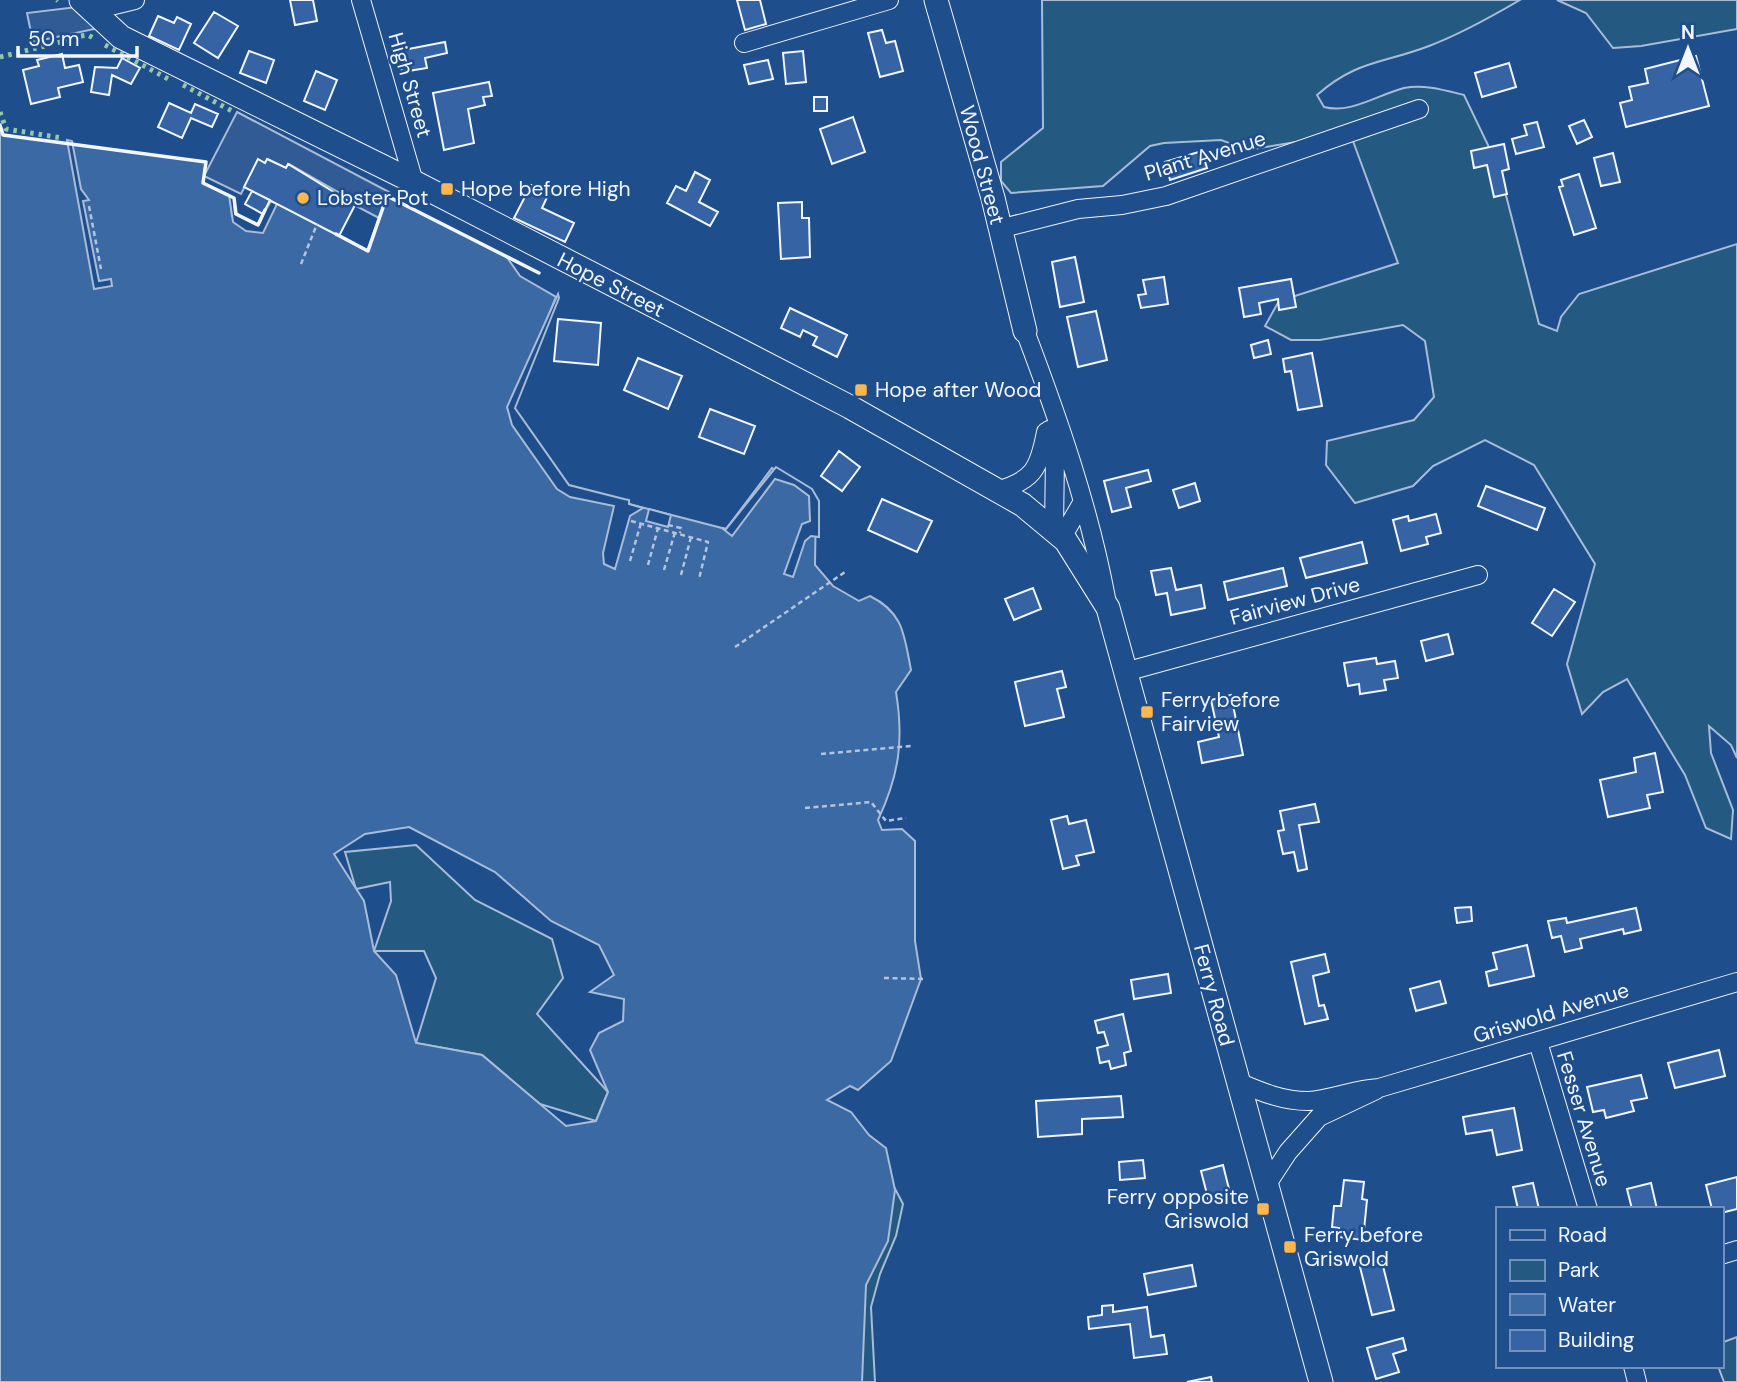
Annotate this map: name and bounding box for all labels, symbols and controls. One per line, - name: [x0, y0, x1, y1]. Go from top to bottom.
- scale bar: [18, 14, 136, 58]
- north arrow: [1653, 14, 1723, 84]
- text: N: [1681, 20, 1695, 45]
- text: 50 m: [28, 25, 79, 53]
- street label: High Street: [382, 29, 438, 141]
- street label: Wood Street: [953, 102, 1011, 228]
- street label: Plant Avenue: [1141, 124, 1269, 188]
- place label: Hope before High: [461, 175, 631, 203]
- marker: Hope before High: [439, 181, 455, 197]
- place label: Lobster Pot: [317, 184, 428, 212]
- marker: Lobster Pot: [295, 190, 311, 206]
- street label: Hope Street: [553, 246, 669, 324]
- place label: Hope after Wood: [875, 376, 1042, 404]
- marker: Hope after Wood: [853, 382, 869, 398]
- street label: Fairview Drive: [1227, 570, 1363, 632]
- place label: Ferry before Fairview: [1161, 686, 1280, 738]
- marker: Ferry before Fairview: [1139, 704, 1155, 720]
- street label: Ferry Road: [1187, 941, 1241, 1049]
- street label: Griswold Avenue: [1470, 976, 1632, 1050]
- street label: Fesser Avenue: [1550, 1048, 1618, 1190]
- place label: Ferry opposite Griswold: [1107, 1183, 1249, 1235]
- marker: Ferry opposite Griswold: [1255, 1201, 1271, 1217]
- legend: [1496, 1207, 1723, 1368]
- place label: Ferry before Griswold: [1304, 1221, 1423, 1273]
- text: Road: [1558, 1221, 1607, 1249]
- marker: Ferry before Griswold: [1282, 1239, 1298, 1255]
- text: Park: [1558, 1256, 1600, 1284]
- text: Water: [1558, 1291, 1616, 1319]
- text: Building: [1558, 1326, 1635, 1354]

